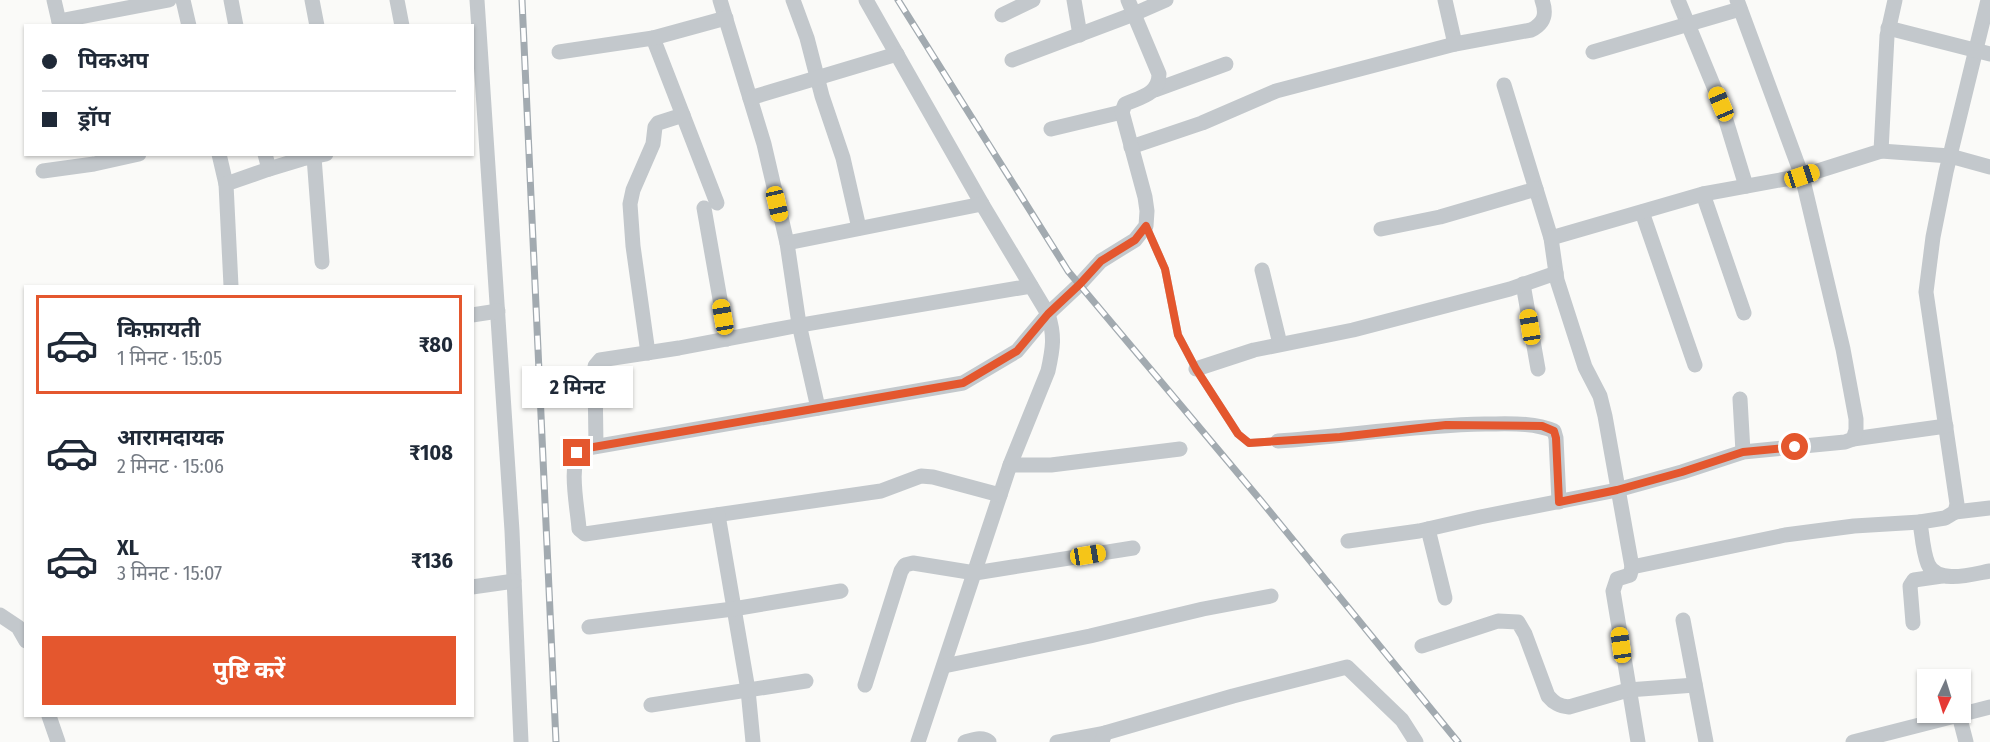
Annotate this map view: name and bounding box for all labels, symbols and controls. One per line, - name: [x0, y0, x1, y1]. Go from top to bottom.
- text: पिकअप: [78, 47, 149, 74]
- car: [1706, 84, 1736, 124]
- text: ड्रॉप: [78, 105, 111, 132]
- car: [1782, 162, 1822, 190]
- car: [764, 184, 790, 224]
- car: [711, 298, 735, 336]
- car: [1518, 308, 1542, 346]
- text: किफ़ायती: [117, 316, 201, 343]
- icon: car: [45, 318, 99, 372]
- text: ₹80: [419, 331, 453, 358]
- text: 1 मिनट · 15:05: [117, 346, 222, 370]
- callout: 2 मिनट: [522, 366, 632, 408]
- text: 2 मिनट: [550, 375, 605, 399]
- text: आरामदायक: [117, 424, 224, 451]
- icon: car: [45, 426, 99, 480]
- route start: [1781, 433, 1808, 460]
- text: ₹108: [409, 439, 453, 466]
- route end: [563, 439, 590, 466]
- text: 2 मिनट · 15:06: [117, 454, 224, 478]
- icon: car: [45, 534, 99, 588]
- text: XL: [117, 534, 139, 561]
- car: [1069, 543, 1107, 567]
- text: ₹136: [411, 547, 453, 574]
- text: 3 मिनट · 15:07: [117, 561, 222, 585]
- car: [1610, 626, 1632, 664]
- button: पुष्टि करें: [42, 636, 456, 705]
- north arrow: [1917, 669, 1971, 723]
- map controls: [1917, 669, 1971, 723]

